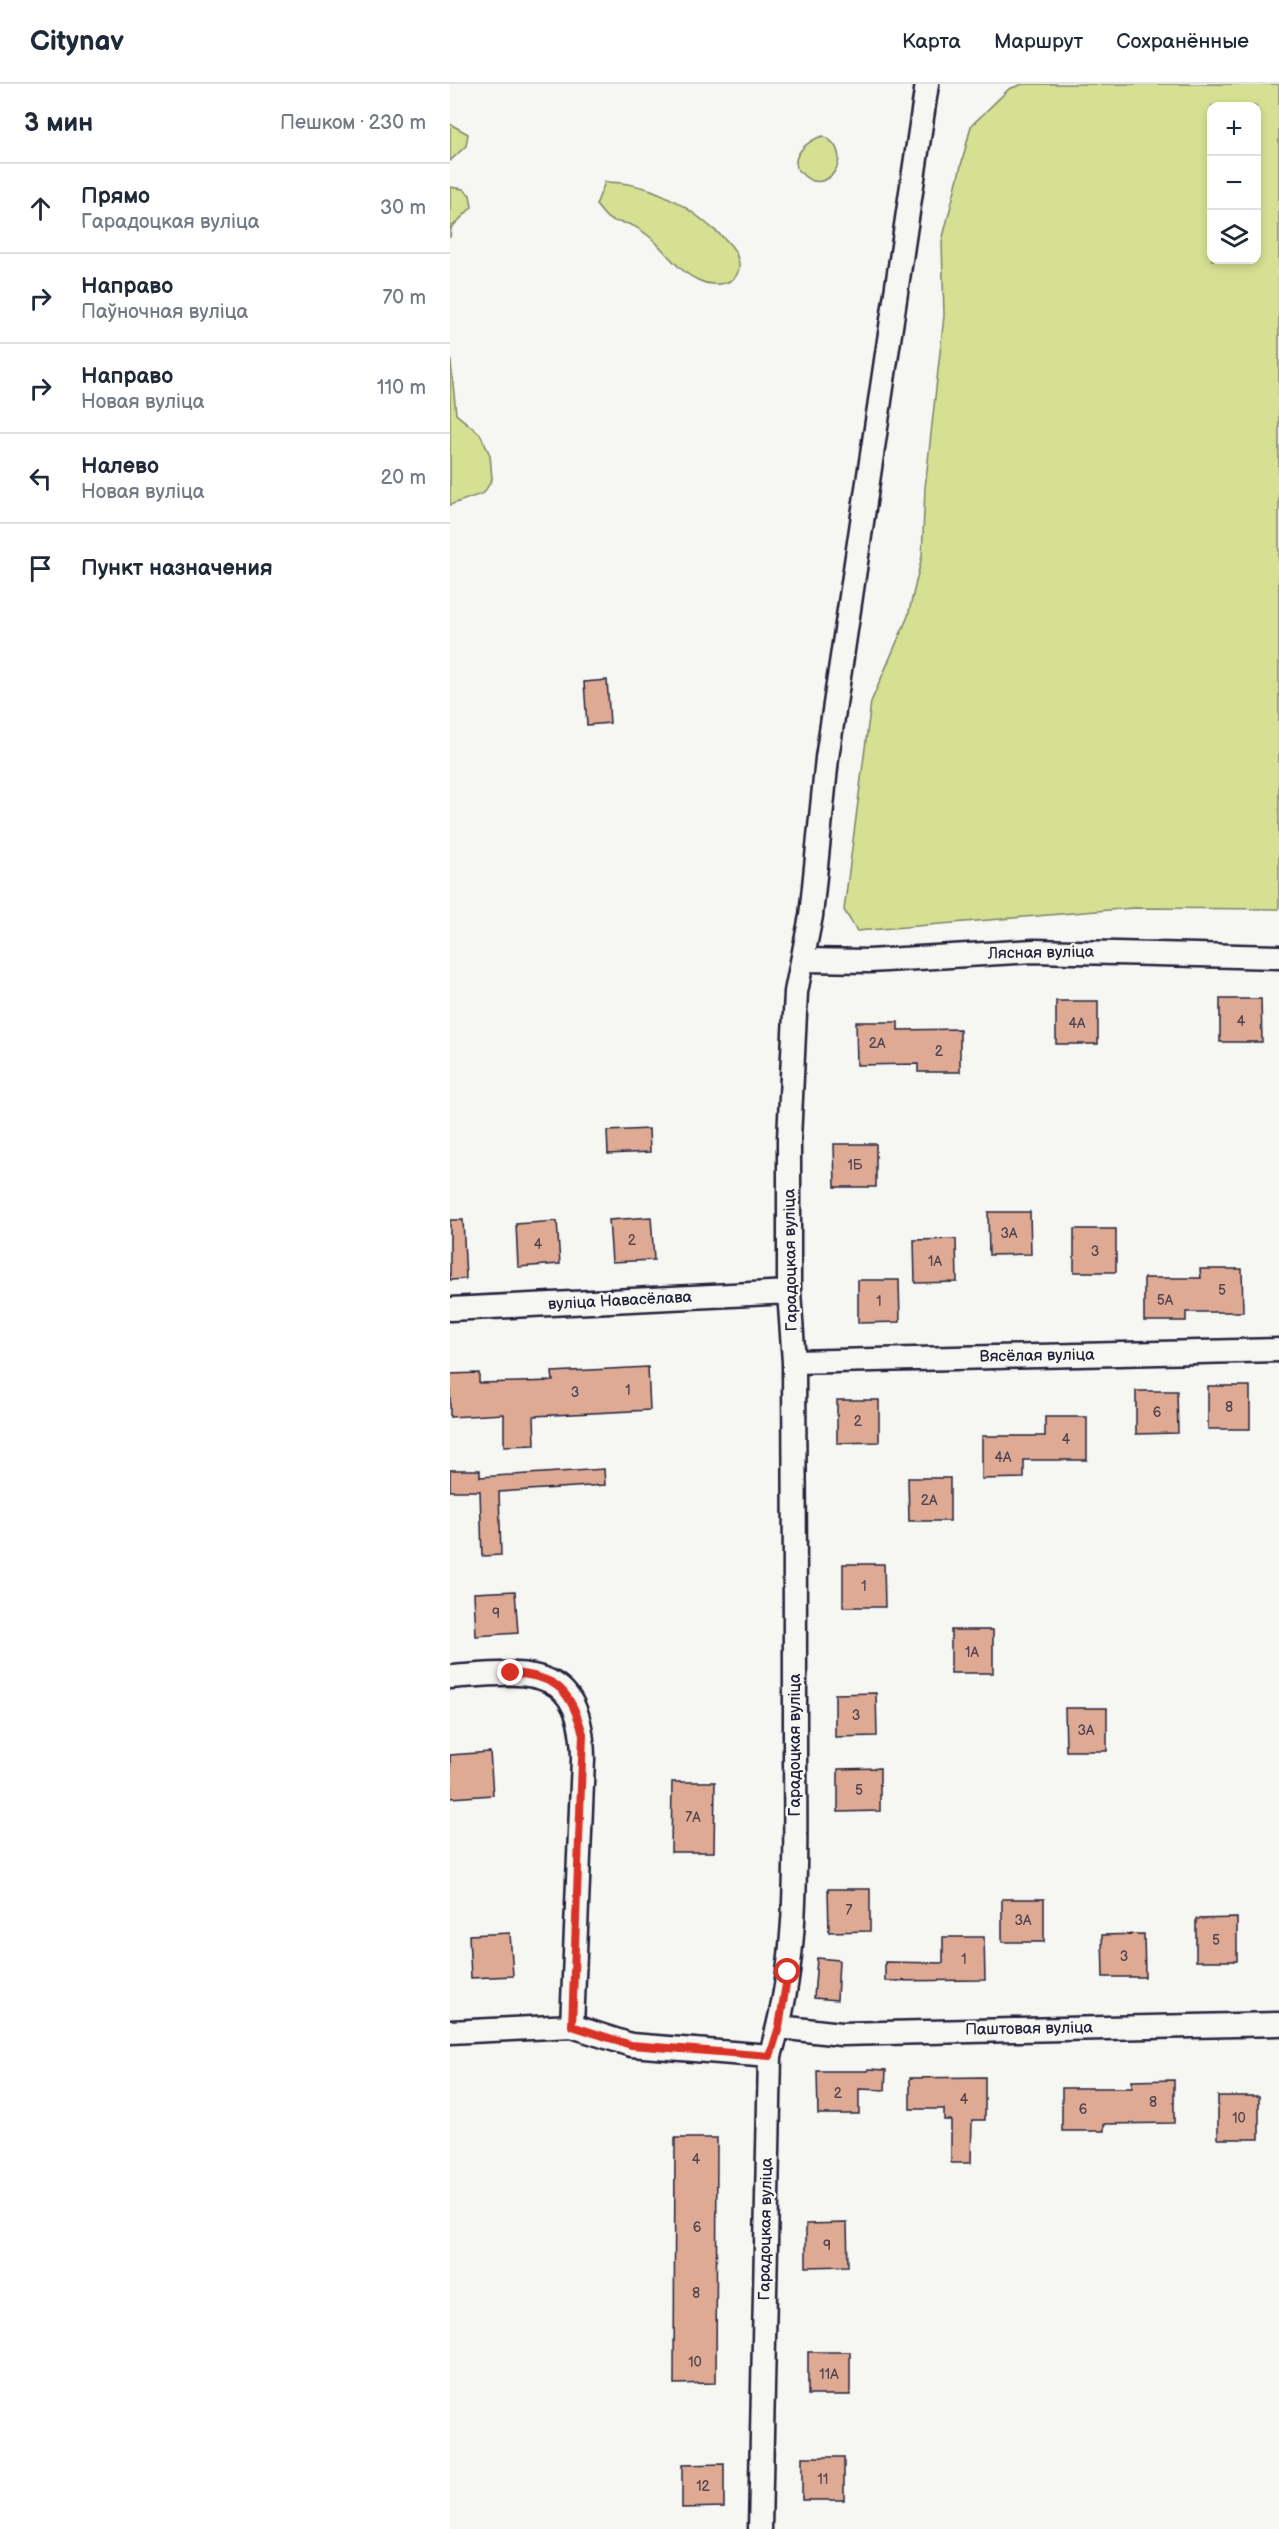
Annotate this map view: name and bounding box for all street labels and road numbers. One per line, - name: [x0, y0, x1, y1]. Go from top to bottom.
- street label: Лясная вуліца: [987, 943, 1095, 963]
- street label: Гарадоцкая вуліца: [780, 1188, 802, 1332]
- street label: вуліца Навасёлава: [548, 1288, 693, 1314]
- street label: Вясёлая вуліца: [979, 1345, 1095, 1367]
- street label: Гарадоцкая вуліца: [786, 1673, 805, 1816]
- street label: Паштовая вуліца: [965, 2018, 1094, 2040]
- street label: Гарадоцкая вуліца: [755, 2157, 777, 2301]

